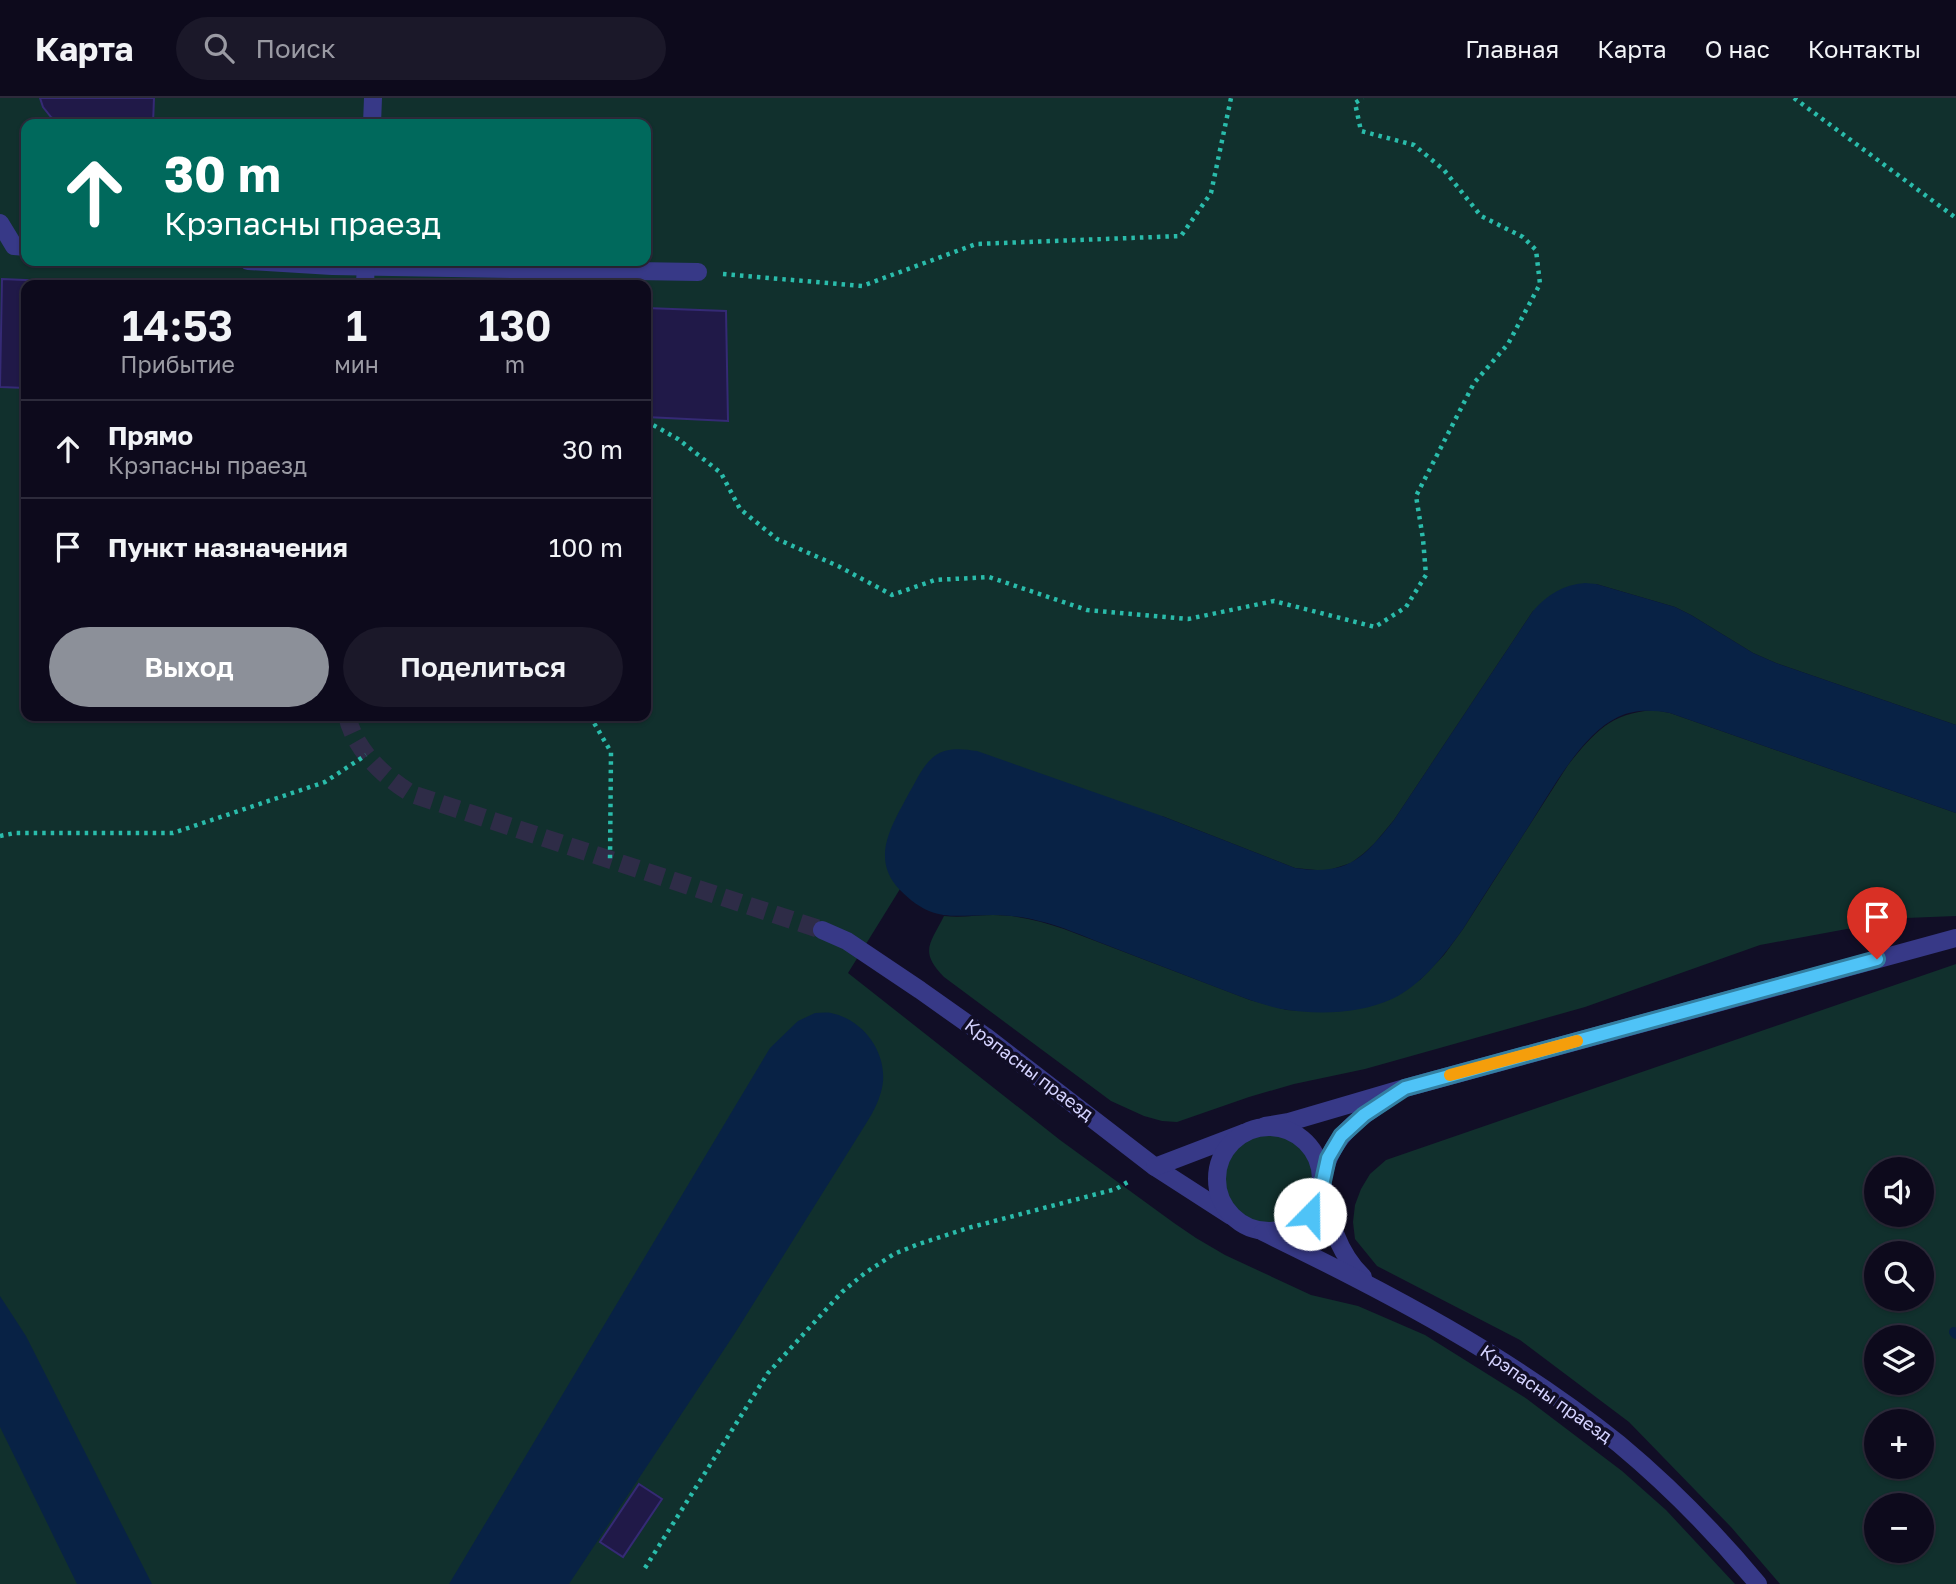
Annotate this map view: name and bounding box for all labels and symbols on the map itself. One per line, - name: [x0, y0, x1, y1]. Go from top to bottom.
- pin: [1847, 887, 1907, 959]
- street label: Крэпасны праезд: [961, 1014, 1098, 1125]
- position arrow: [1273, 1177, 1347, 1251]
- street label: Крэпасны праезд: [1476, 1340, 1617, 1447]

